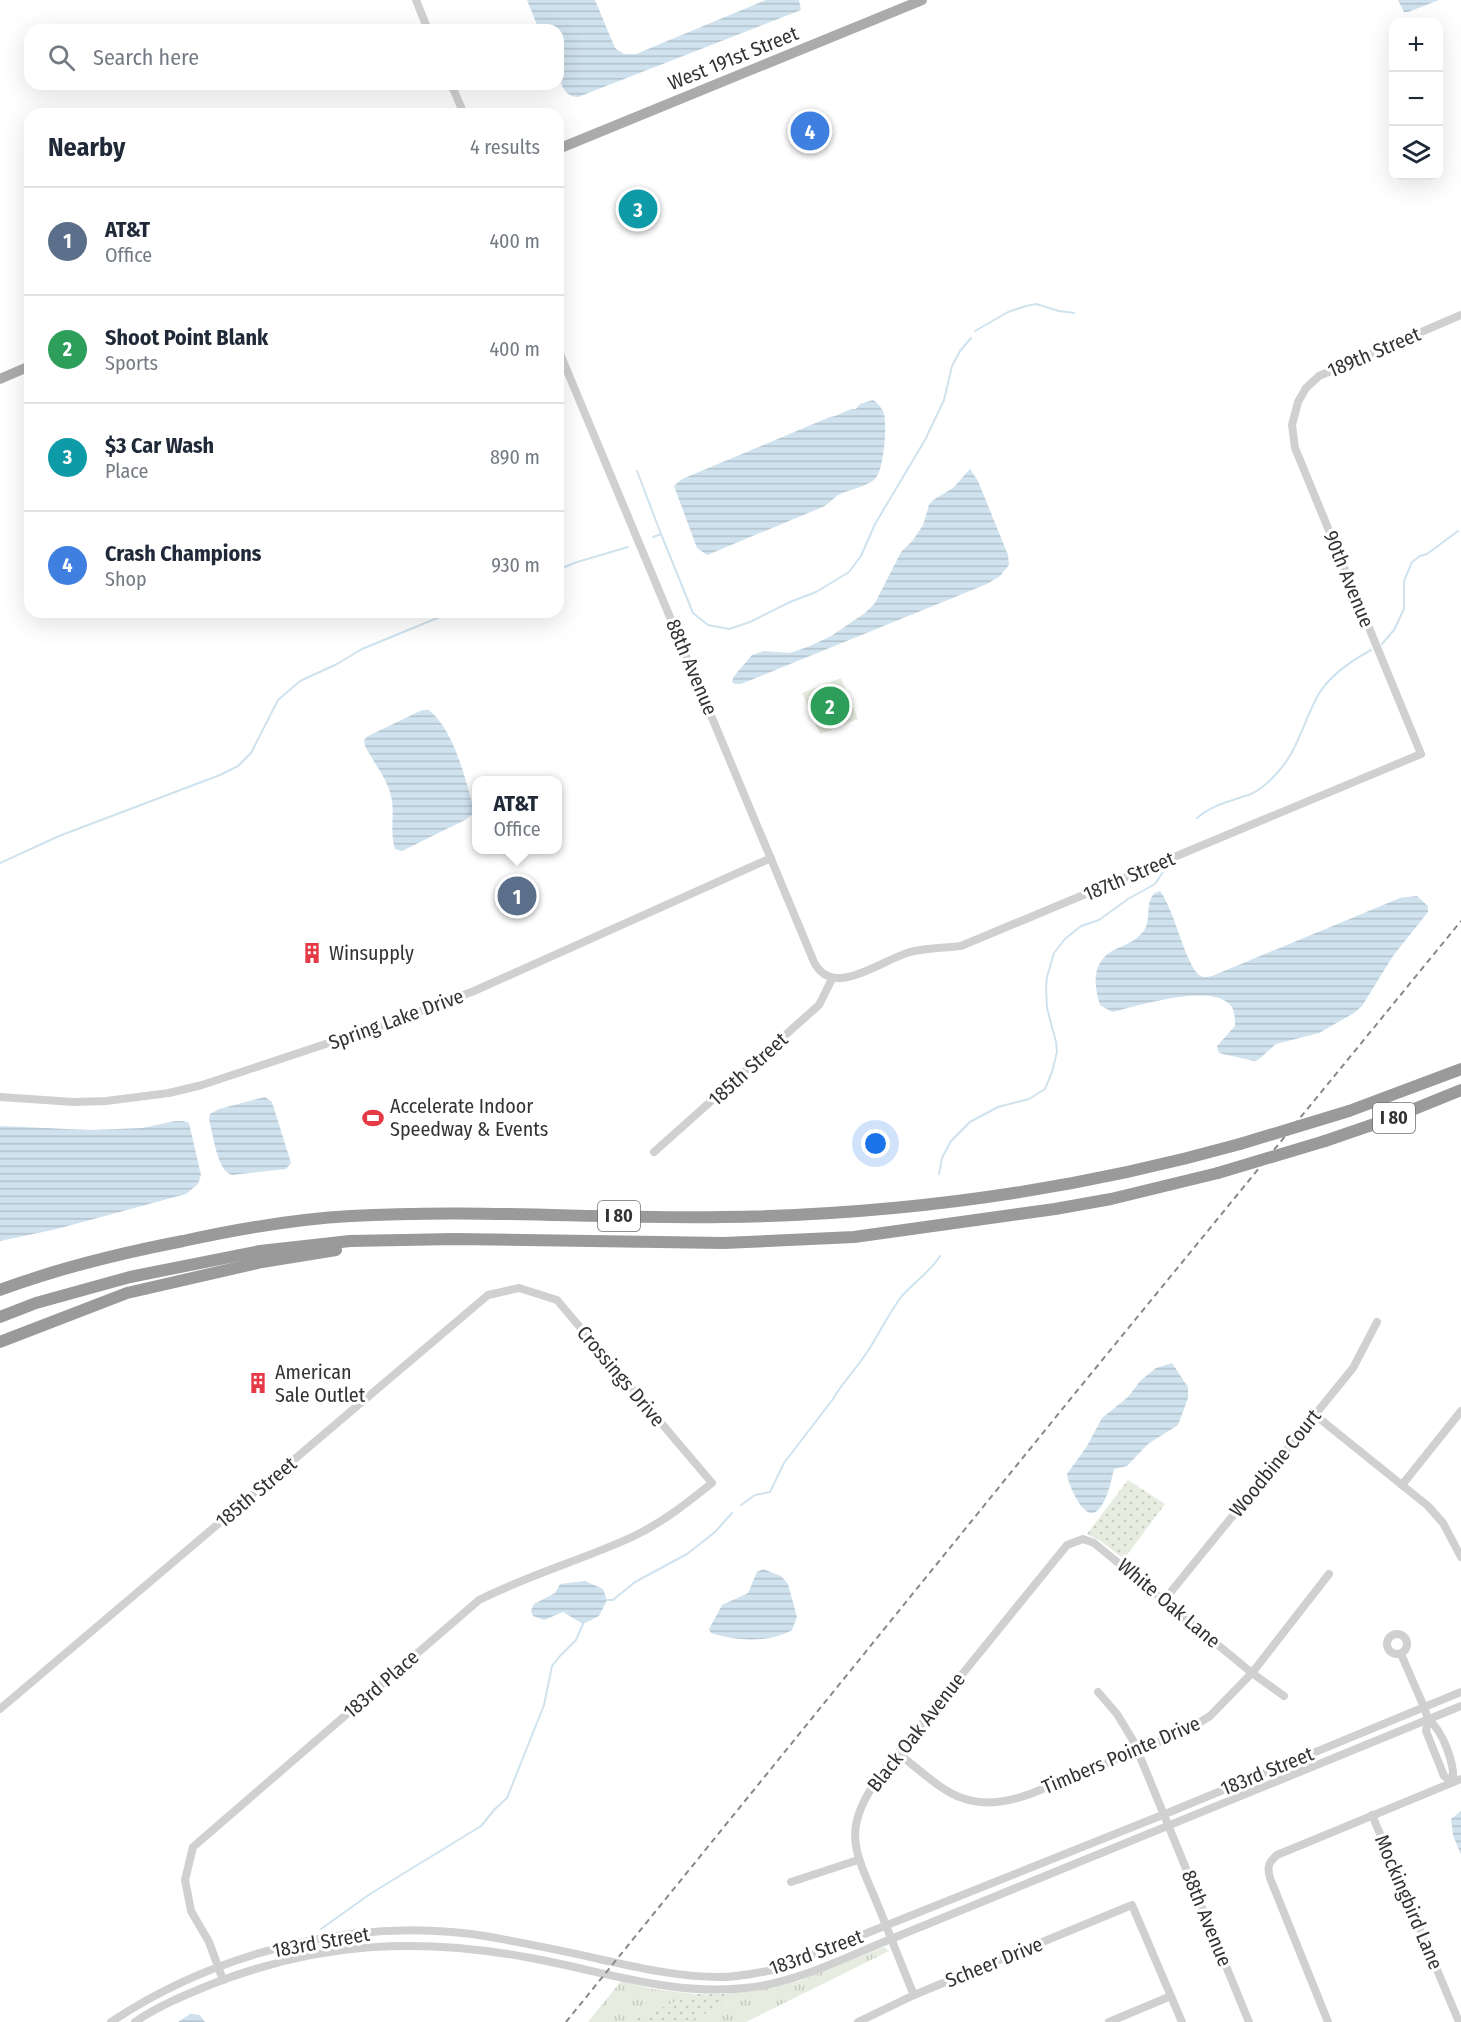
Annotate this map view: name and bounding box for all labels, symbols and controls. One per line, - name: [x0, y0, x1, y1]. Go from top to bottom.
- map controls: [1389, 18, 1443, 180]
- button: +: [1389, 18, 1443, 72]
- street label: West 191st Street: [664, 21, 802, 95]
- search box: [24, 24, 564, 90]
- icon: search: [45, 41, 78, 74]
- text: Search here: [93, 44, 199, 71]
- button: −: [1389, 72, 1443, 126]
- pin: 4: [790, 108, 830, 154]
- button: layers: [1389, 126, 1443, 180]
- text: Nearby: [48, 132, 125, 163]
- text: 4 results: [470, 135, 540, 159]
- pin: 3: [618, 186, 658, 232]
- text: AT&T: [105, 216, 150, 243]
- text: 1: [63, 229, 72, 253]
- text: 400 m: [489, 229, 540, 253]
- text: Office: [105, 243, 152, 267]
- street label: 189th Street: [1324, 322, 1424, 382]
- text: Shoot Point Blank: [105, 324, 268, 351]
- text: 2: [63, 337, 72, 361]
- text: 400 m: [489, 337, 540, 361]
- text: Sports: [105, 351, 158, 375]
- text: $3 Car Wash: [105, 432, 214, 459]
- text: 3: [63, 445, 72, 469]
- text: 890 m: [490, 445, 540, 469]
- text: Place: [105, 459, 148, 483]
- street label: 90th Avenue: [1319, 527, 1379, 631]
- text: Crash Champions: [105, 540, 261, 567]
- text: 4: [62, 553, 73, 577]
- text: 930 m: [491, 553, 540, 577]
- text: Shop: [105, 567, 147, 591]
- street label: 88th Avenue: [661, 615, 723, 719]
- pin: 2: [810, 684, 850, 728]
- popup: [472, 776, 562, 854]
- text: AT&T: [493, 790, 538, 817]
- text: Office: [493, 817, 541, 841]
- street label: 187th Street: [1080, 846, 1179, 906]
- pin: 1: [498, 874, 536, 918]
- building icon: Winsupply: [300, 941, 324, 965]
- place label: Winsupply: [329, 941, 414, 965]
- street label: Spring Lake Drive: [325, 983, 467, 1055]
- street label: 185th Street: [704, 1027, 793, 1111]
- place label: Accelerate Indoor Speedway & Events: [390, 1094, 548, 1141]
- road number: I 80: [1373, 1103, 1415, 1133]
- sports icon: Accelerate Indoor Speedway & Events: [361, 1106, 385, 1130]
- your location: [861, 1129, 890, 1158]
- road number: I 80: [598, 1201, 640, 1231]
- street label: Crossings Drive: [572, 1321, 670, 1431]
- place label: American Sale Outlet: [275, 1360, 366, 1407]
- building icon: American Sale Outlet: [246, 1371, 270, 1395]
- street label: Woodbine Court: [1224, 1404, 1326, 1522]
- street label: 185th Street: [211, 1451, 302, 1533]
- street label: White Oak Lane: [1113, 1553, 1225, 1653]
- street label: 183rd Place: [338, 1645, 424, 1723]
- street label: Black Oak Avenue: [862, 1668, 970, 1796]
- street label: Timbers Pointe Drive: [1038, 1711, 1204, 1799]
- street label: 183rd Street: [1217, 1741, 1317, 1800]
- street label: Mockingbird Lane: [1370, 1831, 1448, 1973]
- street label: 88th Avenue: [1177, 1866, 1237, 1970]
- street label: 183rd Street: [271, 1922, 372, 1962]
- street label: 183rd Street: [766, 1924, 867, 1980]
- street label: Scheer Drive: [942, 1932, 1046, 1992]

